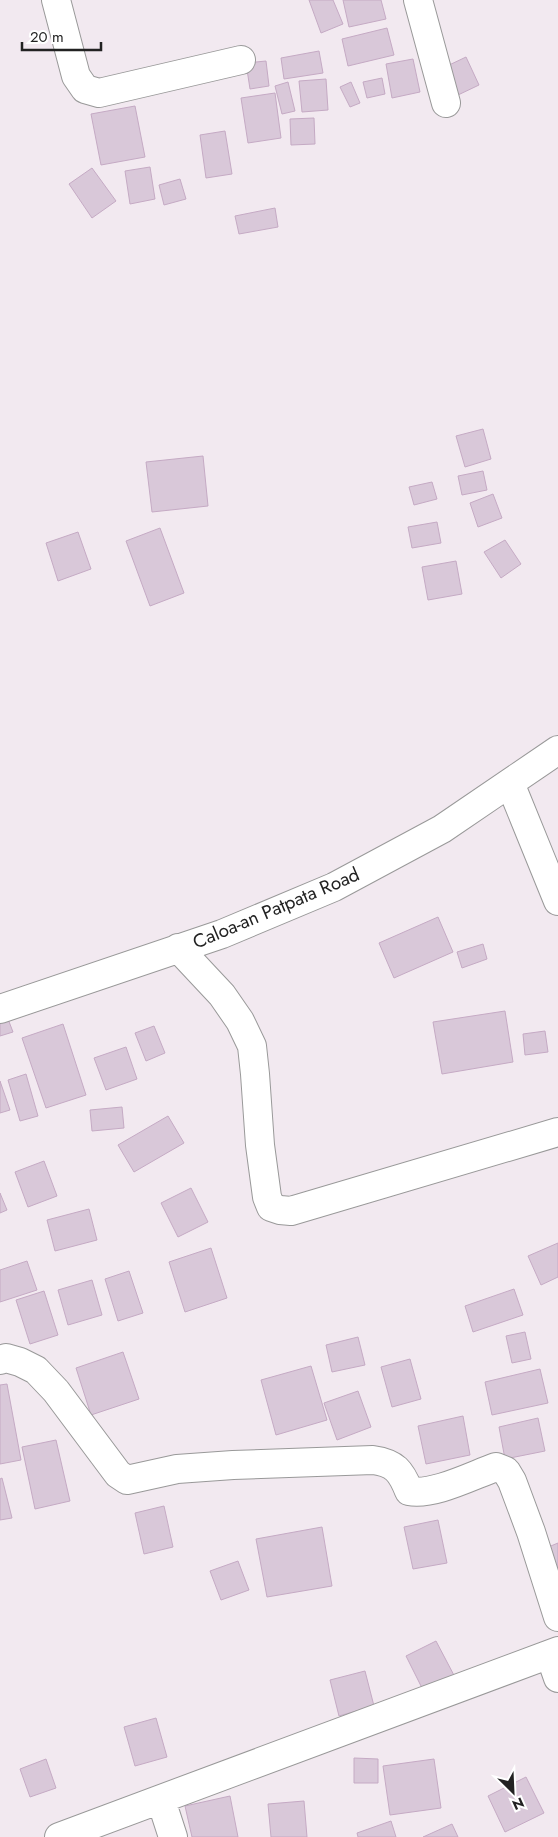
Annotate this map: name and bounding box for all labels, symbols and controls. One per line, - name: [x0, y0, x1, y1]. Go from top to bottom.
- scale bar: [22, 20, 101, 52]
- text: 20 m: [30, 26, 64, 48]
- street label: Caloa-an Patpata Road: [188, 861, 364, 955]
- north arrow: [488, 1767, 538, 1817]
- text: N: [509, 1792, 527, 1815]

